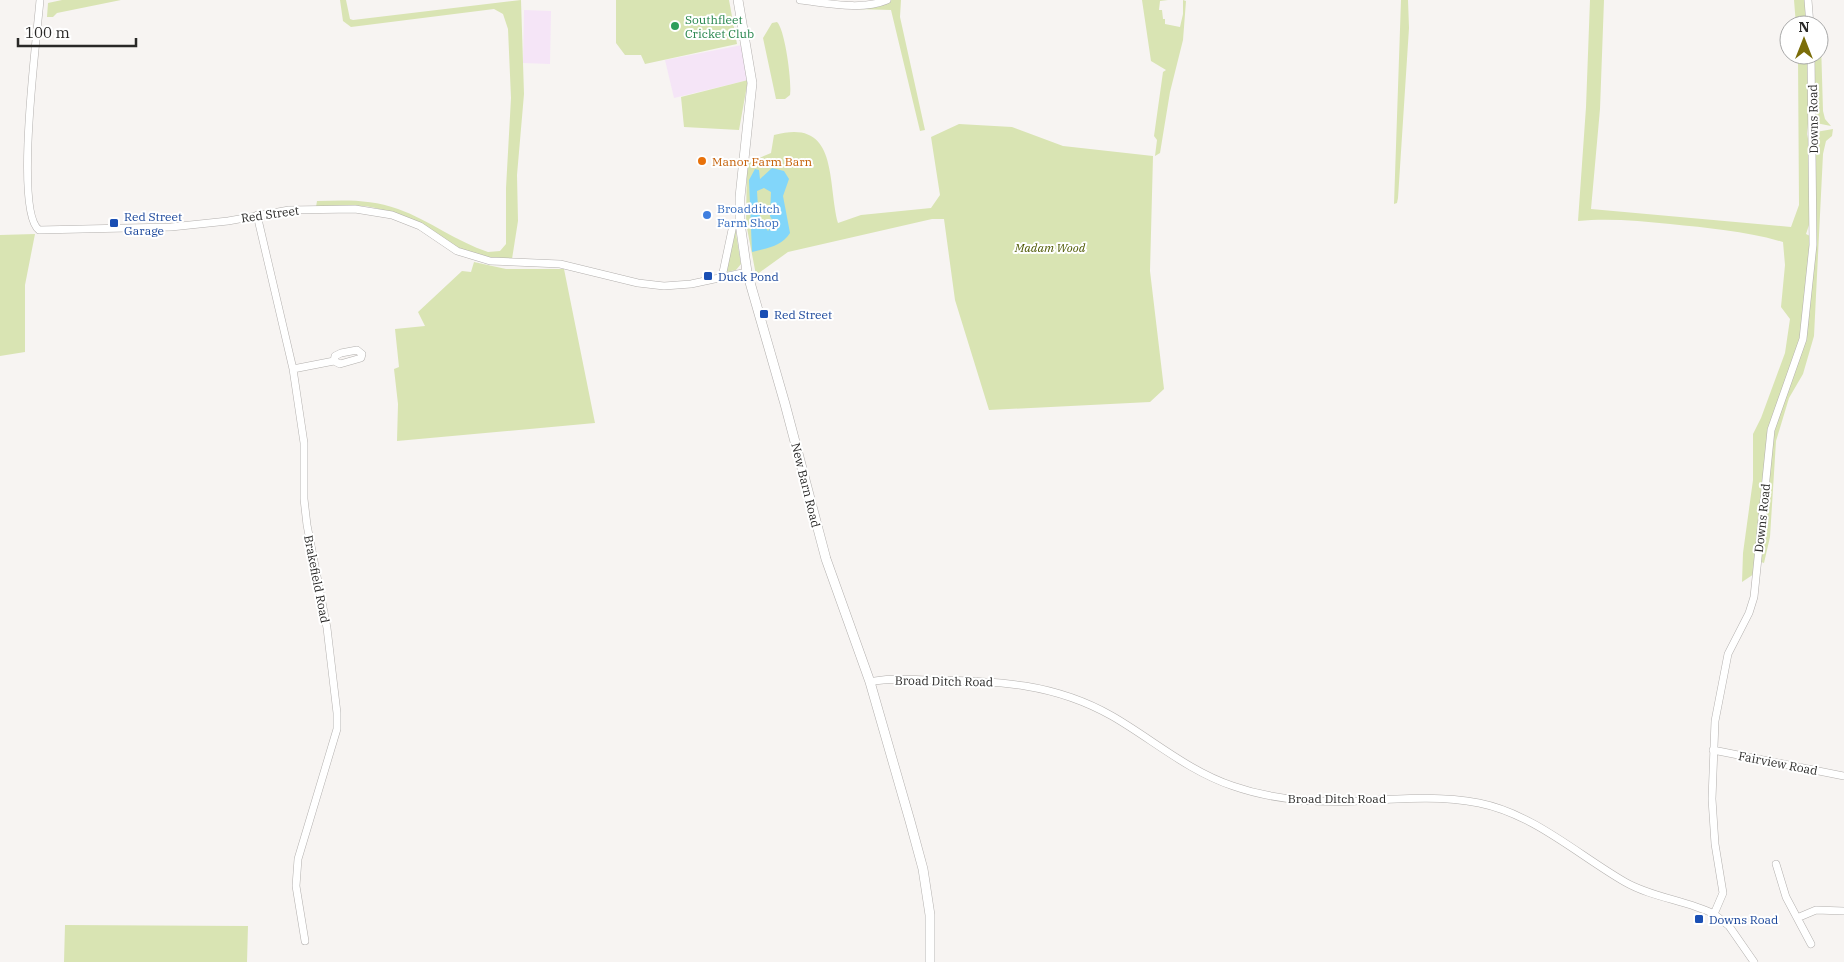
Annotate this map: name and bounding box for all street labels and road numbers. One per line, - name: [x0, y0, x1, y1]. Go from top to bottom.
- street label: Downs Road: [1805, 84, 1821, 154]
- street label: Red Street: [240, 203, 300, 225]
- street label: New Barn Road: [788, 441, 824, 529]
- street label: Downs Road: [1751, 483, 1773, 553]
- street label: Brakefield Road: [301, 534, 333, 624]
- street label: Broad Ditch Road: [895, 673, 993, 689]
- street label: Fairview Road: [1737, 748, 1819, 778]
- street label: Broad Ditch Road: [1288, 791, 1386, 806]

